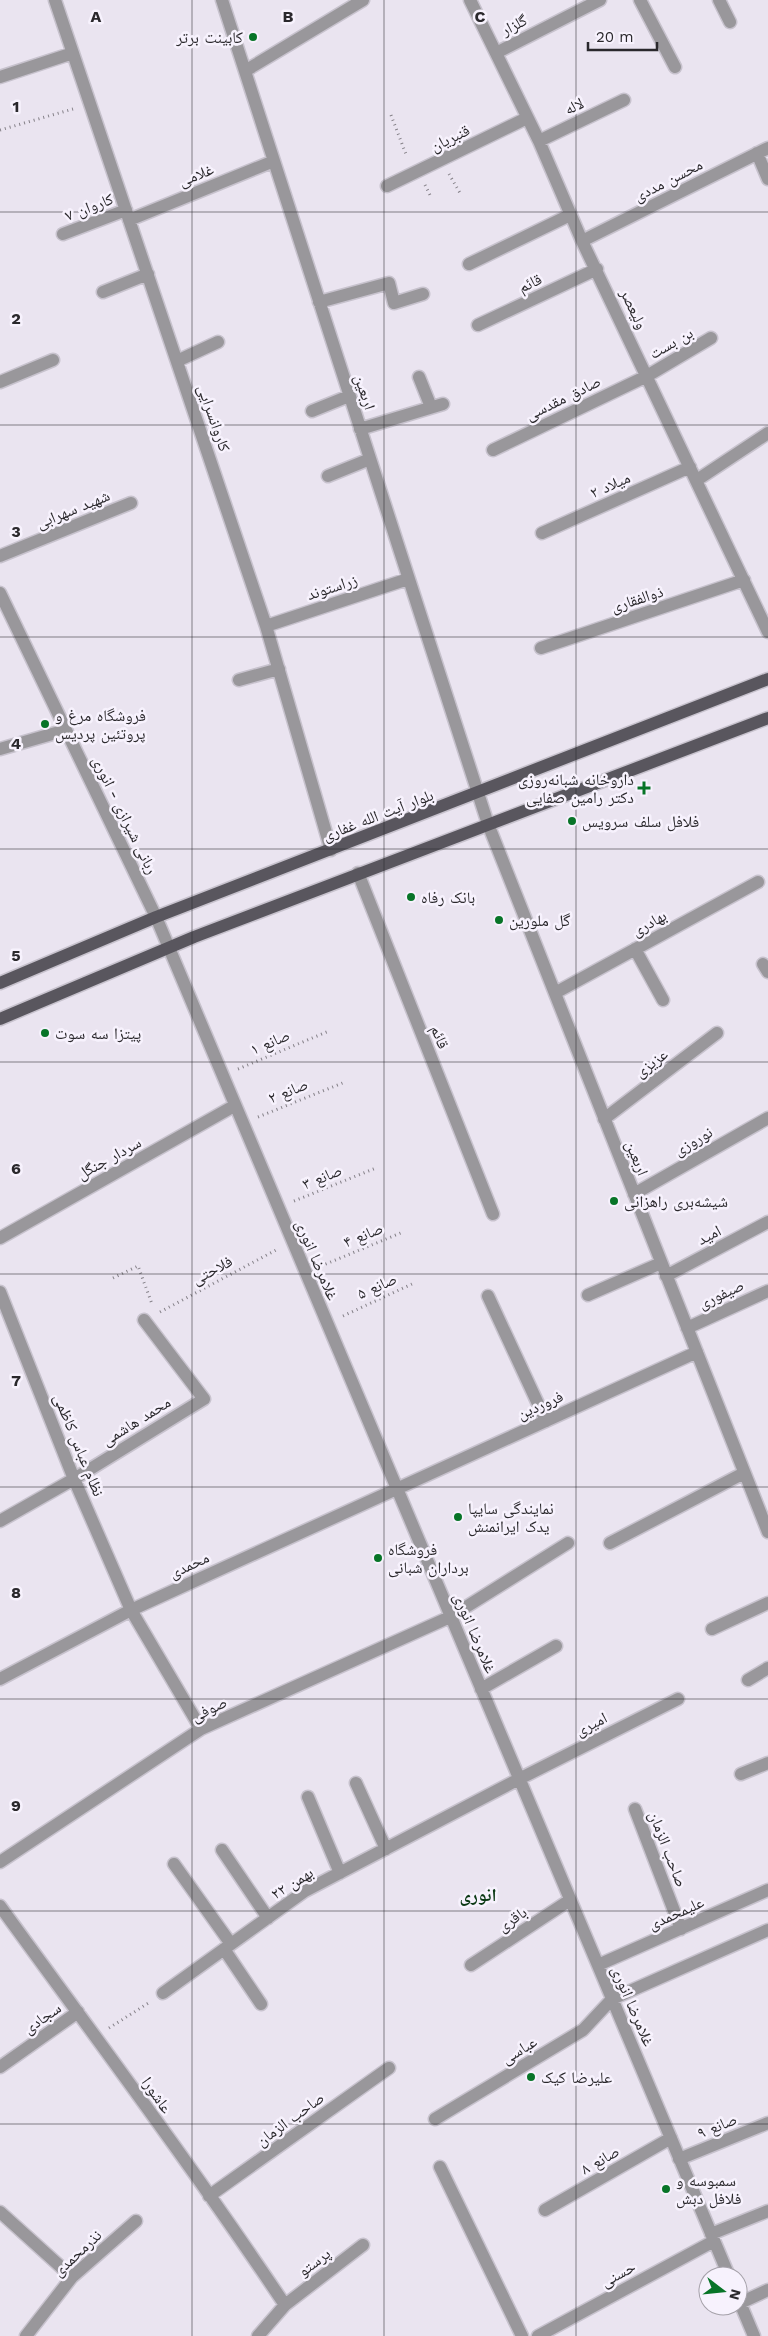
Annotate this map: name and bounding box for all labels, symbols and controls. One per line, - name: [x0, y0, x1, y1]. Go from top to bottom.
- text: A: [91, 7, 102, 26]
- text: B: [283, 7, 294, 26]
- text: C: [475, 7, 486, 26]
- street label: گلزار: [497, 10, 531, 40]
- scale bar: [588, 20, 657, 52]
- place label: کابینت برتر: [175, 28, 243, 47]
- text: 20 m: [596, 28, 634, 46]
- marker: کابینت برتر: [247, 31, 259, 43]
- street label: لاله: [561, 93, 587, 119]
- text: 1: [13, 97, 19, 116]
- street label: قنبریان: [427, 120, 473, 157]
- street label: محسن مددی: [630, 155, 706, 206]
- street label: غلامی: [176, 159, 217, 192]
- street label: کاروان ۷: [62, 189, 117, 226]
- street label: قائم: [515, 269, 545, 298]
- street label: ولیعصر: [616, 285, 652, 332]
- text: 2: [11, 309, 21, 328]
- street label: بن بست: [646, 323, 697, 364]
- street label: اربعین: [349, 372, 380, 412]
- street label: صادق مقدسی: [522, 372, 604, 425]
- street label: کاروانسرایی: [193, 382, 234, 455]
- street label: میلاد ۲: [587, 468, 633, 502]
- street label: شهید سهرابی: [33, 486, 113, 533]
- text: 3: [11, 522, 21, 541]
- street label: زراستوند: [304, 570, 360, 604]
- street label: ذوالفقاری: [608, 582, 666, 617]
- place label: فروشگاه مرغ و پروتئین پردیس: [55, 706, 146, 744]
- marker: فروشگاه مرغ و پروتئین پردیس: [39, 718, 51, 730]
- text: 4: [11, 734, 21, 753]
- street label: ربانی شیرازی - انوری: [87, 753, 162, 878]
- place label: داروخانه شبانه‌روزی دکتر رامین صفایی: [518, 770, 634, 808]
- marker: داروخانه شبانه‌روزی دکتر رامین صفایی: [638, 782, 650, 794]
- street label: بلوار آیت الله غفاری: [320, 785, 437, 846]
- place label: فلافل سلف سرویس: [582, 812, 699, 832]
- marker: فلافل سلف سرویس: [566, 815, 578, 827]
- place label: بانک رفاه: [421, 888, 475, 907]
- marker: بانک رفاه: [405, 891, 417, 903]
- street label: بهادری: [628, 906, 670, 941]
- place label: گل ملورین: [509, 911, 571, 931]
- marker: گل ملورین: [493, 914, 505, 926]
- text: 5: [11, 946, 21, 965]
- street label: قائم: [426, 1022, 453, 1052]
- place label: پیتزا سه سوت: [55, 1024, 142, 1043]
- street label: صانع ۱: [247, 1025, 293, 1060]
- marker: پیتزا سه سوت: [39, 1027, 51, 1039]
- street label: عزیزی: [631, 1044, 672, 1082]
- street label: صانع ۲: [265, 1074, 311, 1108]
- street label: نوروزی: [670, 1122, 716, 1160]
- street label: سردار جنگل: [73, 1133, 145, 1184]
- street label: اربعین: [620, 1138, 653, 1179]
- text: 6: [11, 1159, 21, 1178]
- street label: صانع ۳: [299, 1160, 345, 1194]
- place label: شیشه‌بری راهزانی: [624, 1192, 728, 1212]
- marker: شیشه‌بری راهزانی: [608, 1195, 620, 1207]
- street label: غلامرضا انوری: [291, 1217, 342, 1303]
- street label: صانع ۴: [340, 1218, 386, 1252]
- street label: امید: [694, 1221, 724, 1249]
- street label: فلاحتی: [188, 1251, 236, 1289]
- street label: صانع ۵: [354, 1269, 400, 1304]
- street label: صیفوری: [695, 1275, 747, 1314]
- text: 7: [11, 1371, 21, 1390]
- street label: فروردین: [514, 1386, 566, 1424]
- street label: نظام عباس کاظمی: [49, 1391, 108, 1500]
- street label: محمد هاشمی: [98, 1392, 175, 1451]
- place label: نمایندگی سایپا یدک ایرانمنش: [468, 1499, 554, 1537]
- marker: نمایندگی سایپا یدک ایرانمنش: [452, 1511, 464, 1523]
- place label: فروشگاه برداران شبانی: [388, 1540, 469, 1578]
- street label: محمدی: [166, 1548, 212, 1583]
- marker: فروشگاه برداران شبانی: [372, 1552, 384, 1564]
- text: 8: [11, 1583, 21, 1602]
- street label: غلامرضا انوری: [449, 1590, 500, 1676]
- street label: صوفی: [188, 1692, 231, 1727]
- street label: امیری: [572, 1708, 611, 1741]
- text: 9: [11, 1796, 21, 1815]
- street label: صاحب الزمان: [644, 1808, 691, 1890]
- street label: ۲۲ بهمن: [267, 1863, 317, 1904]
- district label: انوری: [459, 1884, 497, 1906]
- street label: علیمحمدی: [645, 1892, 707, 1935]
- street label: باقری: [494, 1902, 531, 1937]
- street label: غلامرضا انوری: [607, 1963, 658, 2049]
- street label: سجادی: [19, 1998, 65, 2039]
- street label: عباسی: [498, 2032, 541, 2069]
- place label: علیرضا کیک: [541, 2068, 612, 2087]
- marker: علیرضا کیک: [525, 2071, 537, 2083]
- street label: عاشورا: [138, 2073, 176, 2117]
- street label: صاحب الزمان: [252, 2088, 328, 2151]
- street label: صانع ۹: [694, 2109, 740, 2143]
- street label: صانع ۸: [577, 2141, 623, 2179]
- place label: سمبوسه و فلافل دبش: [676, 2171, 741, 2209]
- marker: سمبوسه و فلافل دبش: [660, 2183, 672, 2195]
- street label: نذرمحمدی: [49, 2226, 106, 2281]
- street label: پرستو: [294, 2243, 334, 2280]
- street label: حسنی: [597, 2257, 639, 2292]
- north arrow: [698, 2266, 748, 2316]
- text: N: [726, 2287, 745, 2302]

